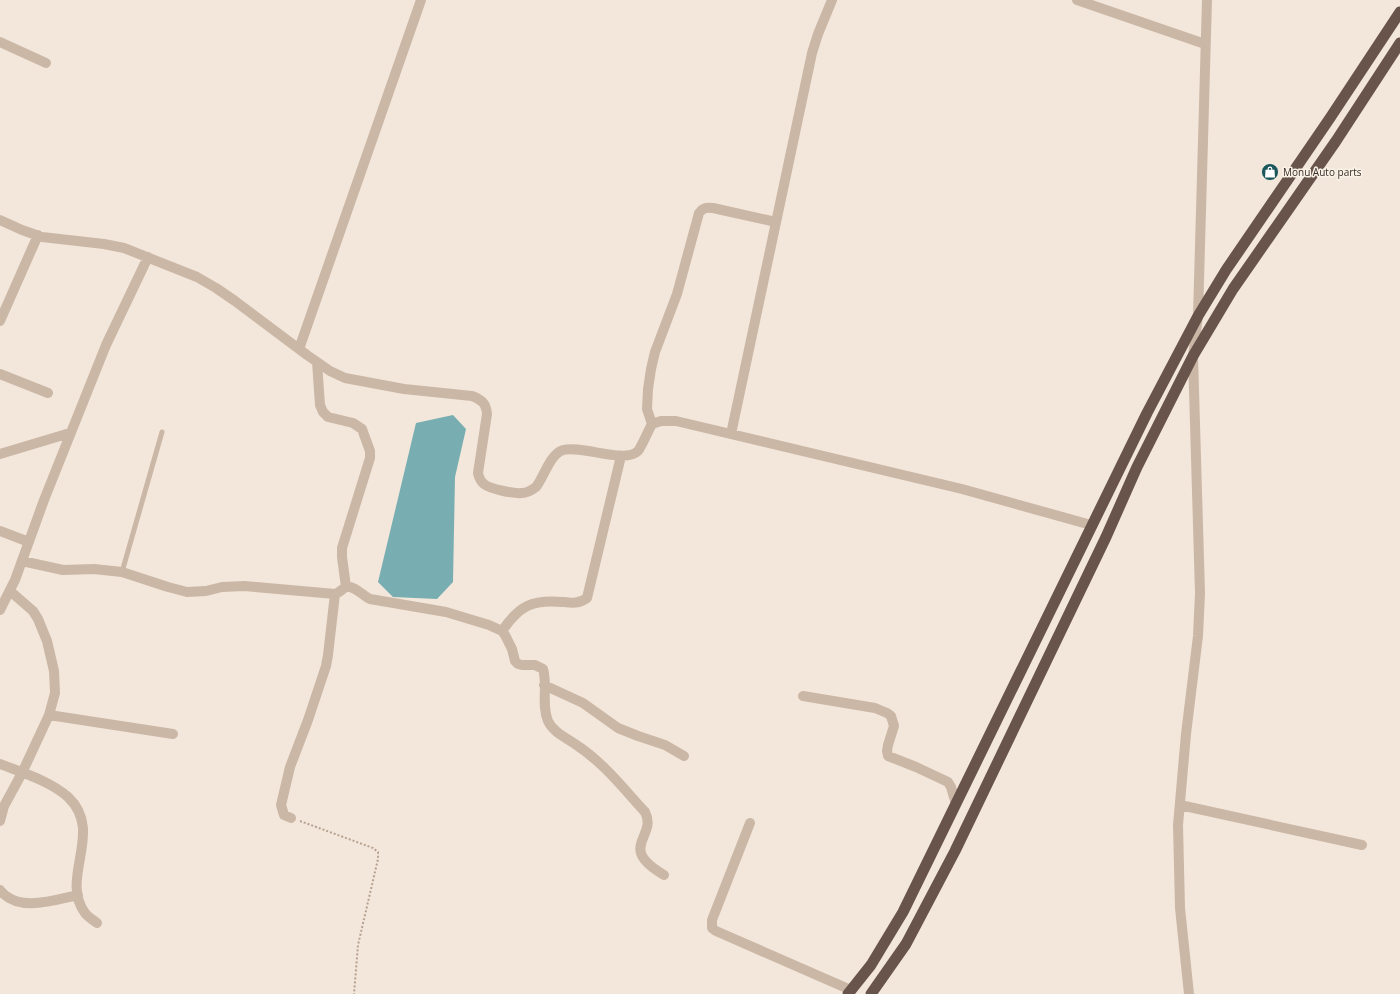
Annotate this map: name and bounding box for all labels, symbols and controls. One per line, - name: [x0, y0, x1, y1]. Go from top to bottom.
- shop icon: Monu Auto parts: [1260, 162, 1280, 182]
- place label: Monu Auto parts: [1283, 165, 1362, 179]

